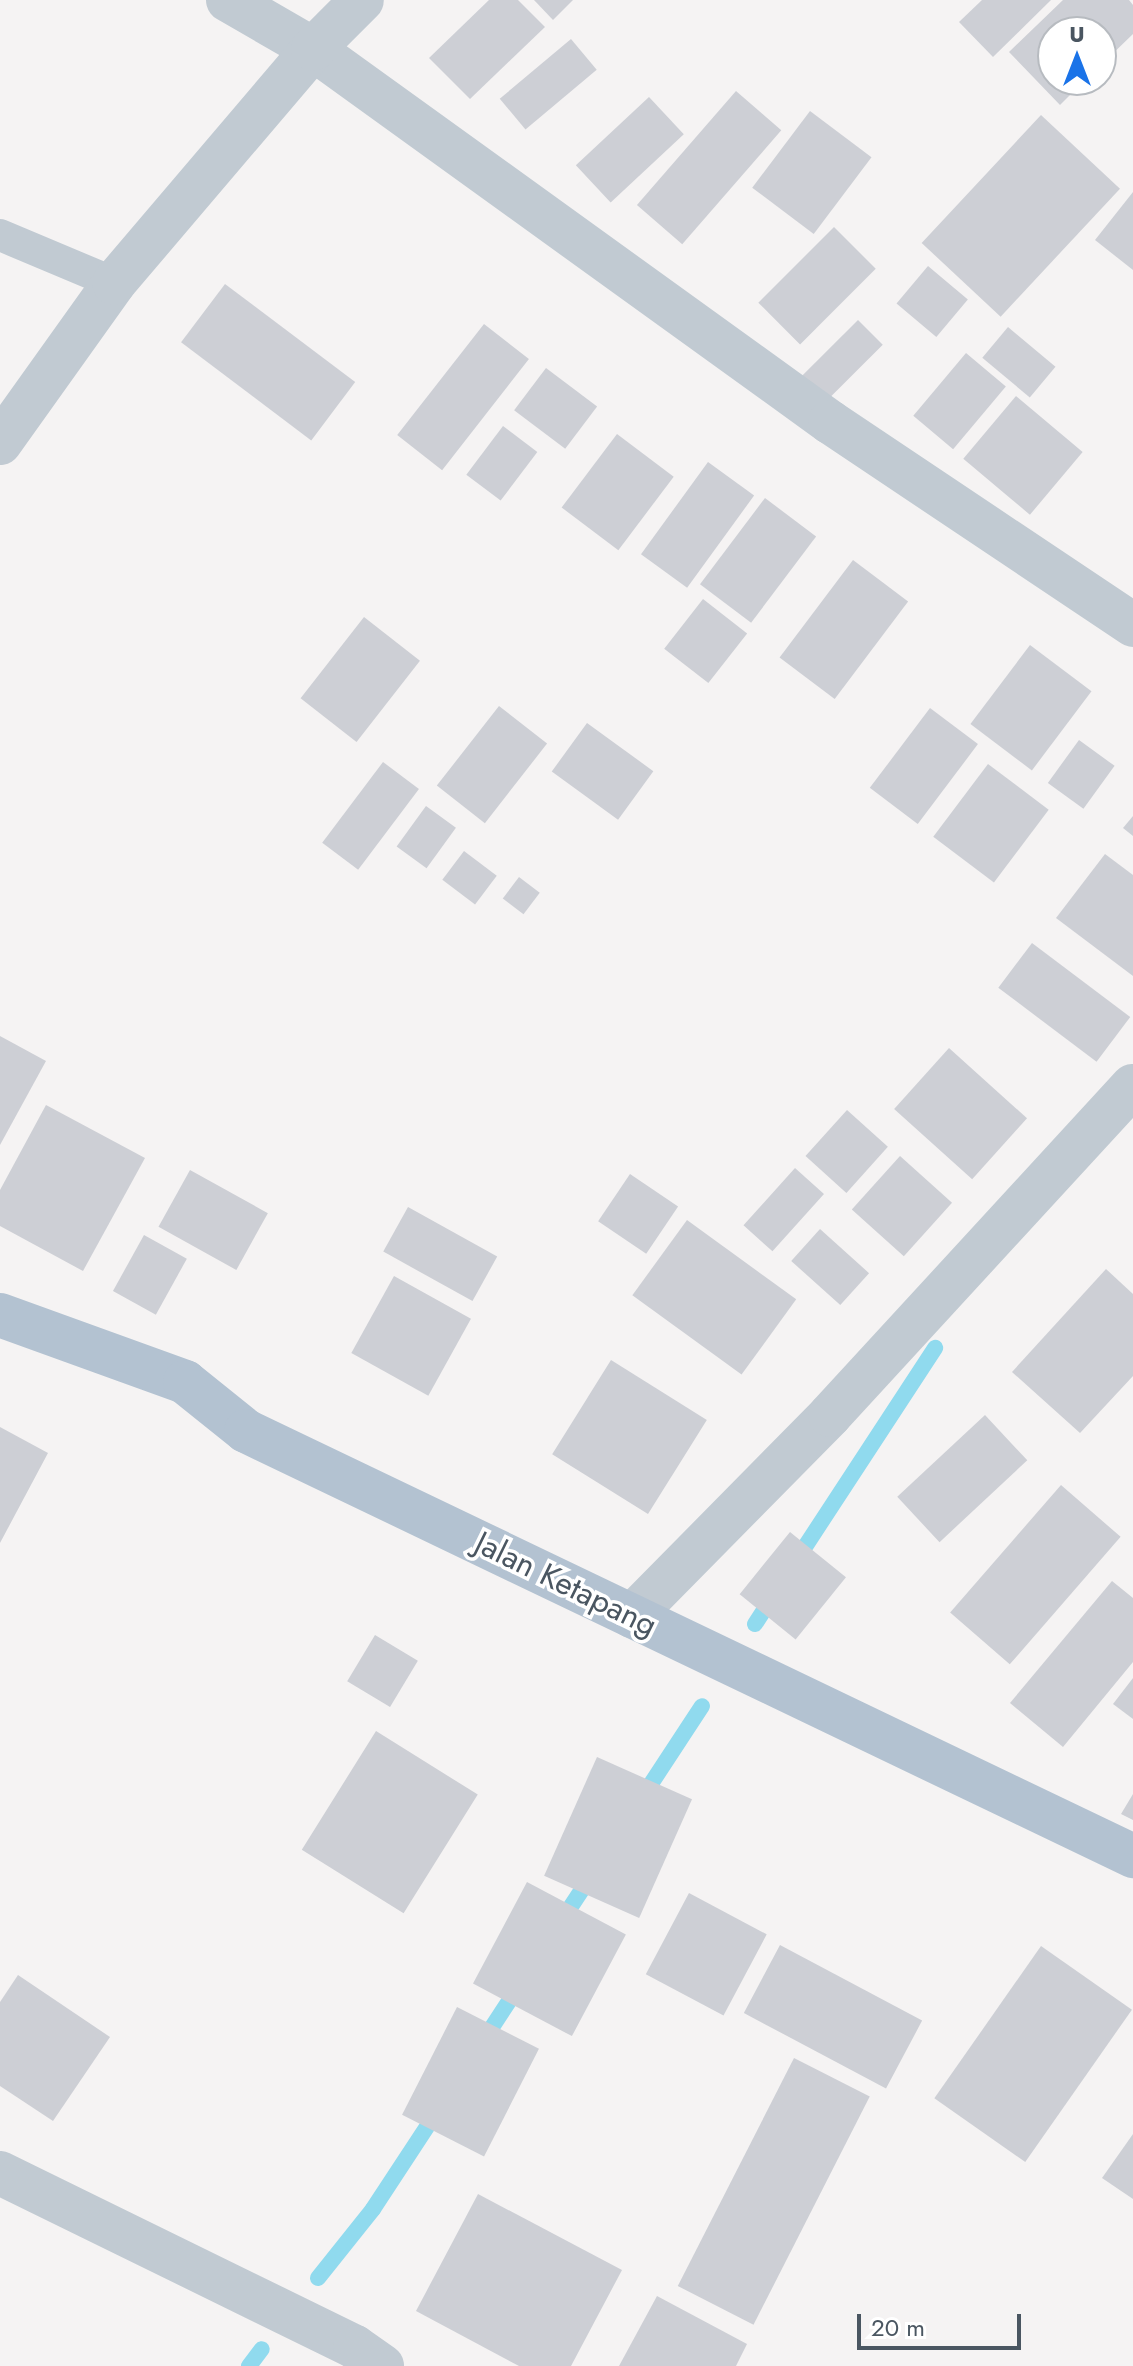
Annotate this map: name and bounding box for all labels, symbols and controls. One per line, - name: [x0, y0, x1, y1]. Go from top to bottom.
- north arrow: [1037, 16, 1117, 96]
- text: U: [1069, 18, 1085, 50]
- street label: Jalan Ketapang: [469, 1523, 663, 1645]
- scale bar: [861, 2298, 1025, 2348]
- text: 20 m: [871, 2310, 925, 2345]

